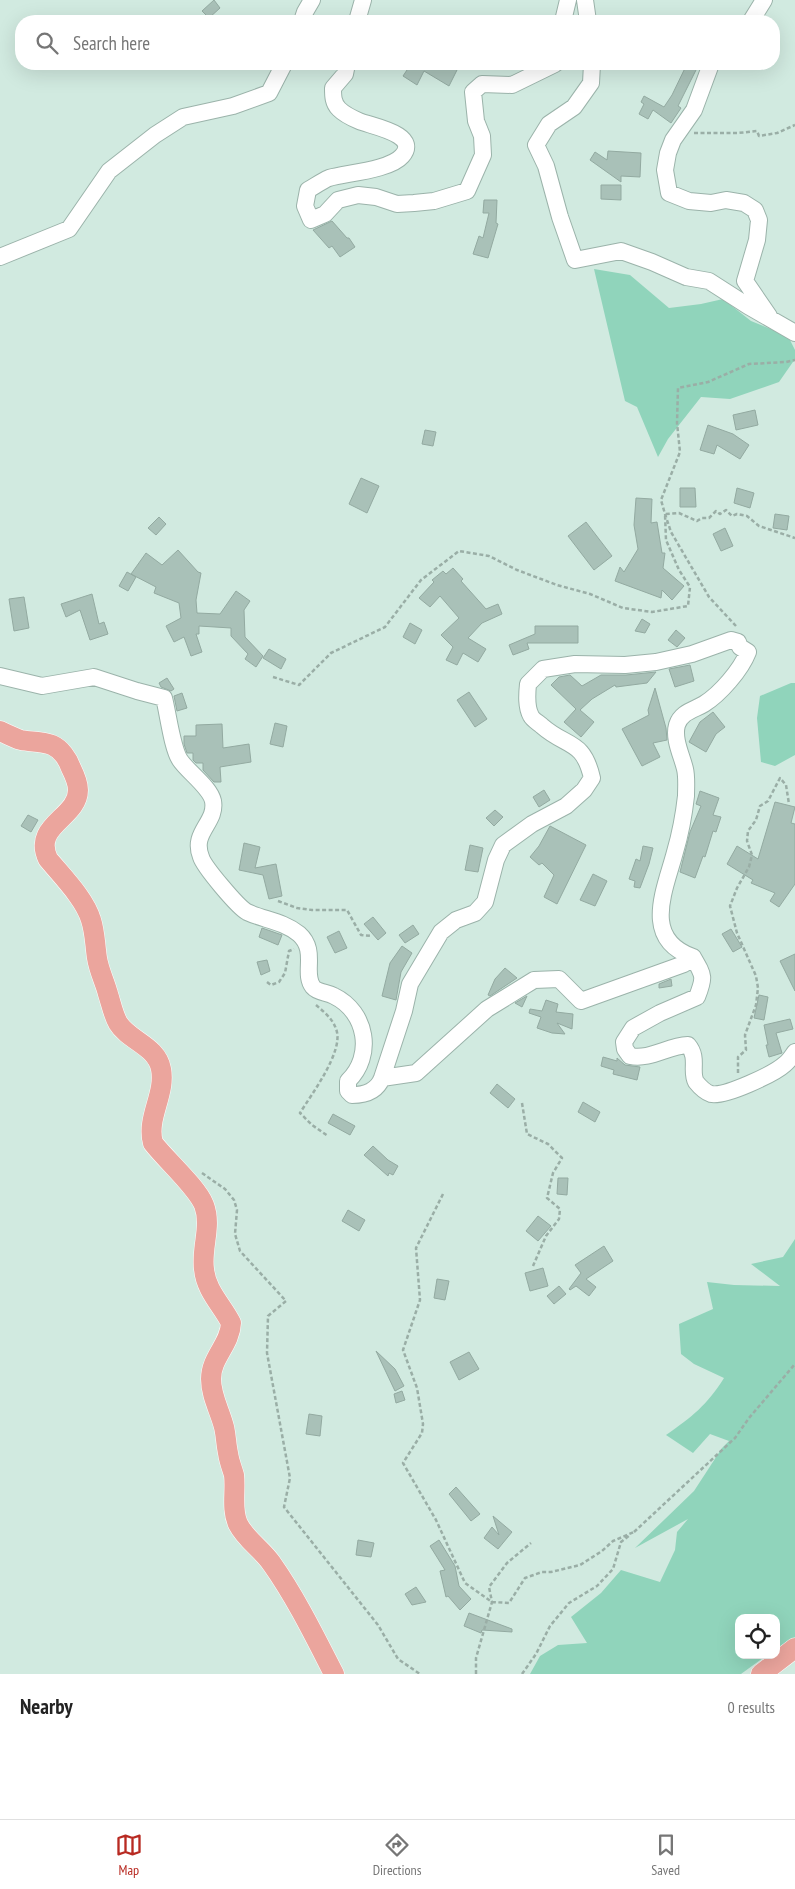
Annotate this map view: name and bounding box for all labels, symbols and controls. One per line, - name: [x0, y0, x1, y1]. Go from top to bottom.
- search box: [15, 15, 780, 70]
- icon: search: [33, 29, 61, 57]
- text: Search here: [73, 31, 150, 55]
- map controls: [735, 1614, 780, 1659]
- button: locate: [735, 1614, 780, 1659]
- text: Nearby: [20, 1693, 73, 1720]
- text: 0 results: [728, 1697, 775, 1717]
- tab: Map: [115, 1831, 143, 1879]
- tab: Directions: [373, 1831, 421, 1879]
- tab: Saved: [651, 1831, 680, 1879]

